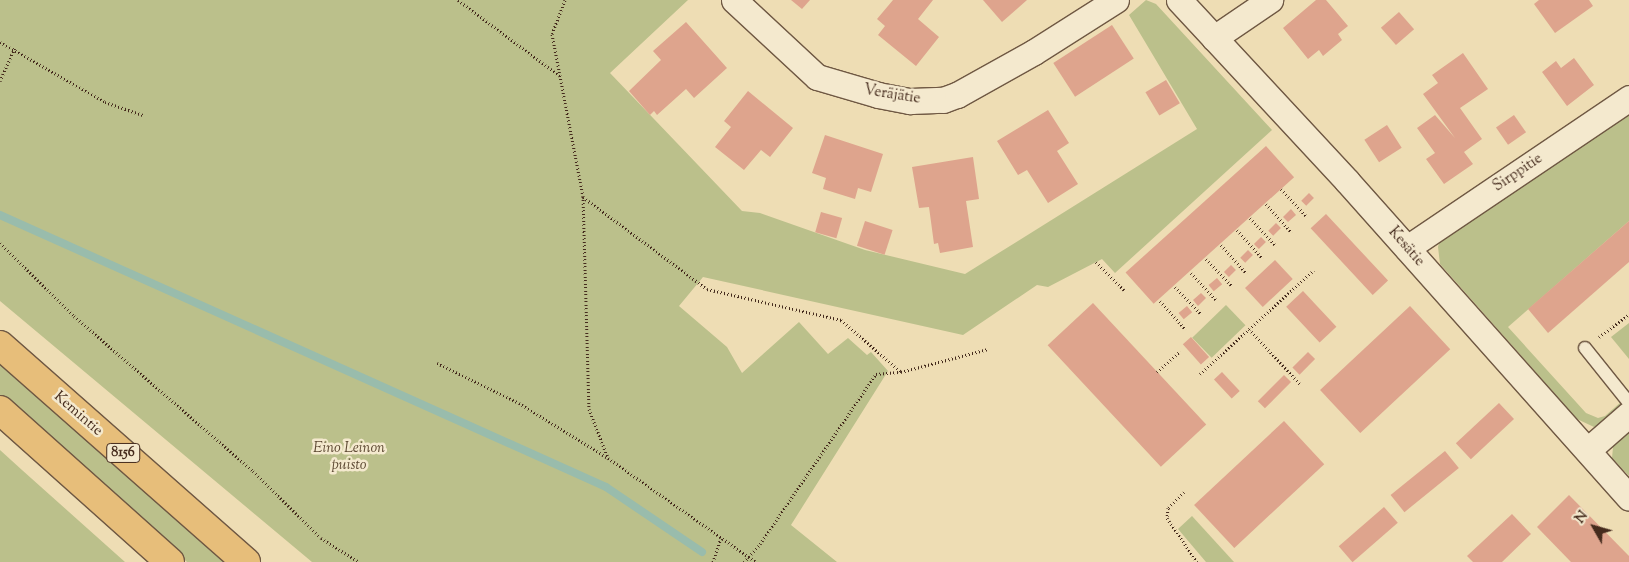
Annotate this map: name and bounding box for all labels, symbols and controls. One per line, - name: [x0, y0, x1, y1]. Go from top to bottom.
- street label: Veräjätie: [862, 82, 922, 108]
- street label: Sirppitie: [1490, 150, 1546, 196]
- street label: Kesätie: [1384, 224, 1428, 270]
- street label: Kemintie: [50, 388, 106, 440]
- park label: Eino Leinon puisto: [313, 439, 385, 474]
- road number: 8156: [106, 442, 140, 464]
- north arrow: [1569, 502, 1619, 552]
- text: N: [1571, 507, 1594, 528]

